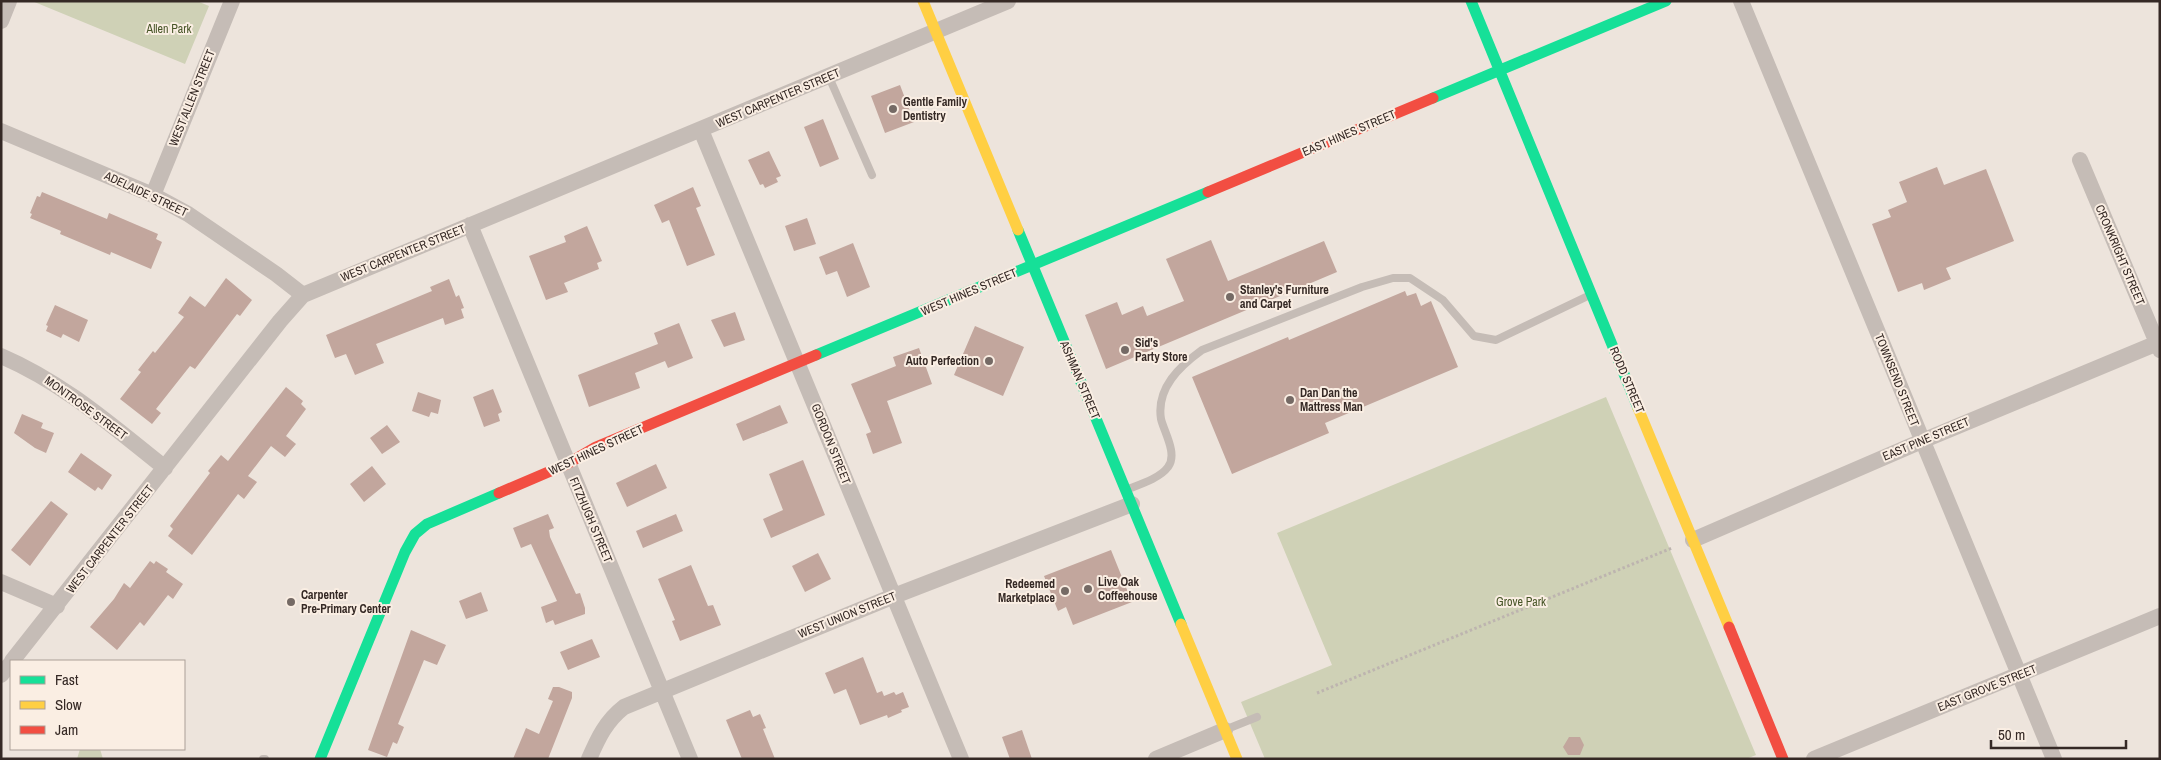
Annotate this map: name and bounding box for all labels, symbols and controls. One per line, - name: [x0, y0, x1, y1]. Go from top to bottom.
- park label: Allen Park: [146, 21, 191, 37]
- street label: WEST ALLEN STREET: [165, 47, 219, 149]
- street label: WEST CARPENTER STREET: [714, 65, 842, 131]
- place label: Gentle Family Dentistry: [903, 94, 968, 124]
- marker: Gentle Family Dentistry: [887, 103, 899, 115]
- street label: EAST HINES STREET: [1300, 106, 1398, 160]
- street label: ADELAIDE STREET: [101, 167, 190, 220]
- street label: CRONKRIGHT STREET: [2092, 202, 2148, 308]
- street label: WEST CARPENTER STREET: [338, 221, 468, 285]
- street label: WEST HINES STREET: [919, 265, 1019, 319]
- place label: Stanley's Furniture and Carpet: [1240, 282, 1329, 312]
- marker: Stanley's Furniture and Carpet: [1224, 291, 1236, 303]
- street label: TOWNSEND STREET: [1871, 331, 1923, 429]
- place label: Sid's Party Store: [1135, 335, 1188, 365]
- street label: ASHMAN STREET: [1056, 337, 1104, 422]
- marker: Sid's Party Store: [1119, 344, 1131, 356]
- street label: RODD STREET: [1606, 344, 1648, 416]
- place label: Auto Perfection: [906, 353, 979, 369]
- marker: Auto Perfection: [983, 355, 995, 367]
- street label: MONTROSE STREET: [41, 373, 131, 443]
- place label: Dan Dan the Mattress Man: [1300, 385, 1363, 415]
- marker: Dan Dan the Mattress Man: [1284, 394, 1296, 406]
- street label: GORDON STREET: [808, 401, 854, 487]
- street label: EAST PINE STREET: [1880, 414, 1972, 464]
- street label: WEST HINES STREET: [546, 421, 646, 479]
- street label: FITZHUGH STREET: [566, 475, 616, 565]
- street label: WEST CARPENTER STREET: [63, 482, 157, 596]
- place label: Live Oak Coffeehouse: [1098, 574, 1158, 604]
- place label: Redeemed Marketplace: [998, 576, 1056, 606]
- marker: Live Oak Coffeehouse: [1082, 583, 1094, 595]
- marker: Redeemed Marketplace: [1059, 585, 1071, 597]
- place label: Carpenter Pre-Primary Center: [301, 587, 391, 617]
- street label: WEST UNION STREET: [796, 588, 898, 642]
- park label: Grove Park: [1496, 594, 1546, 610]
- marker: Carpenter Pre-Primary Center: [285, 596, 297, 608]
- legend: [10, 660, 185, 750]
- street label: EAST GROVE STREET: [1935, 661, 2039, 715]
- text: Fast: [55, 669, 79, 690]
- text: Slow: [55, 694, 82, 715]
- scale bar: [1991, 718, 2126, 750]
- text: Jam: [55, 719, 78, 740]
- text: 50 m: [1998, 724, 2025, 745]

